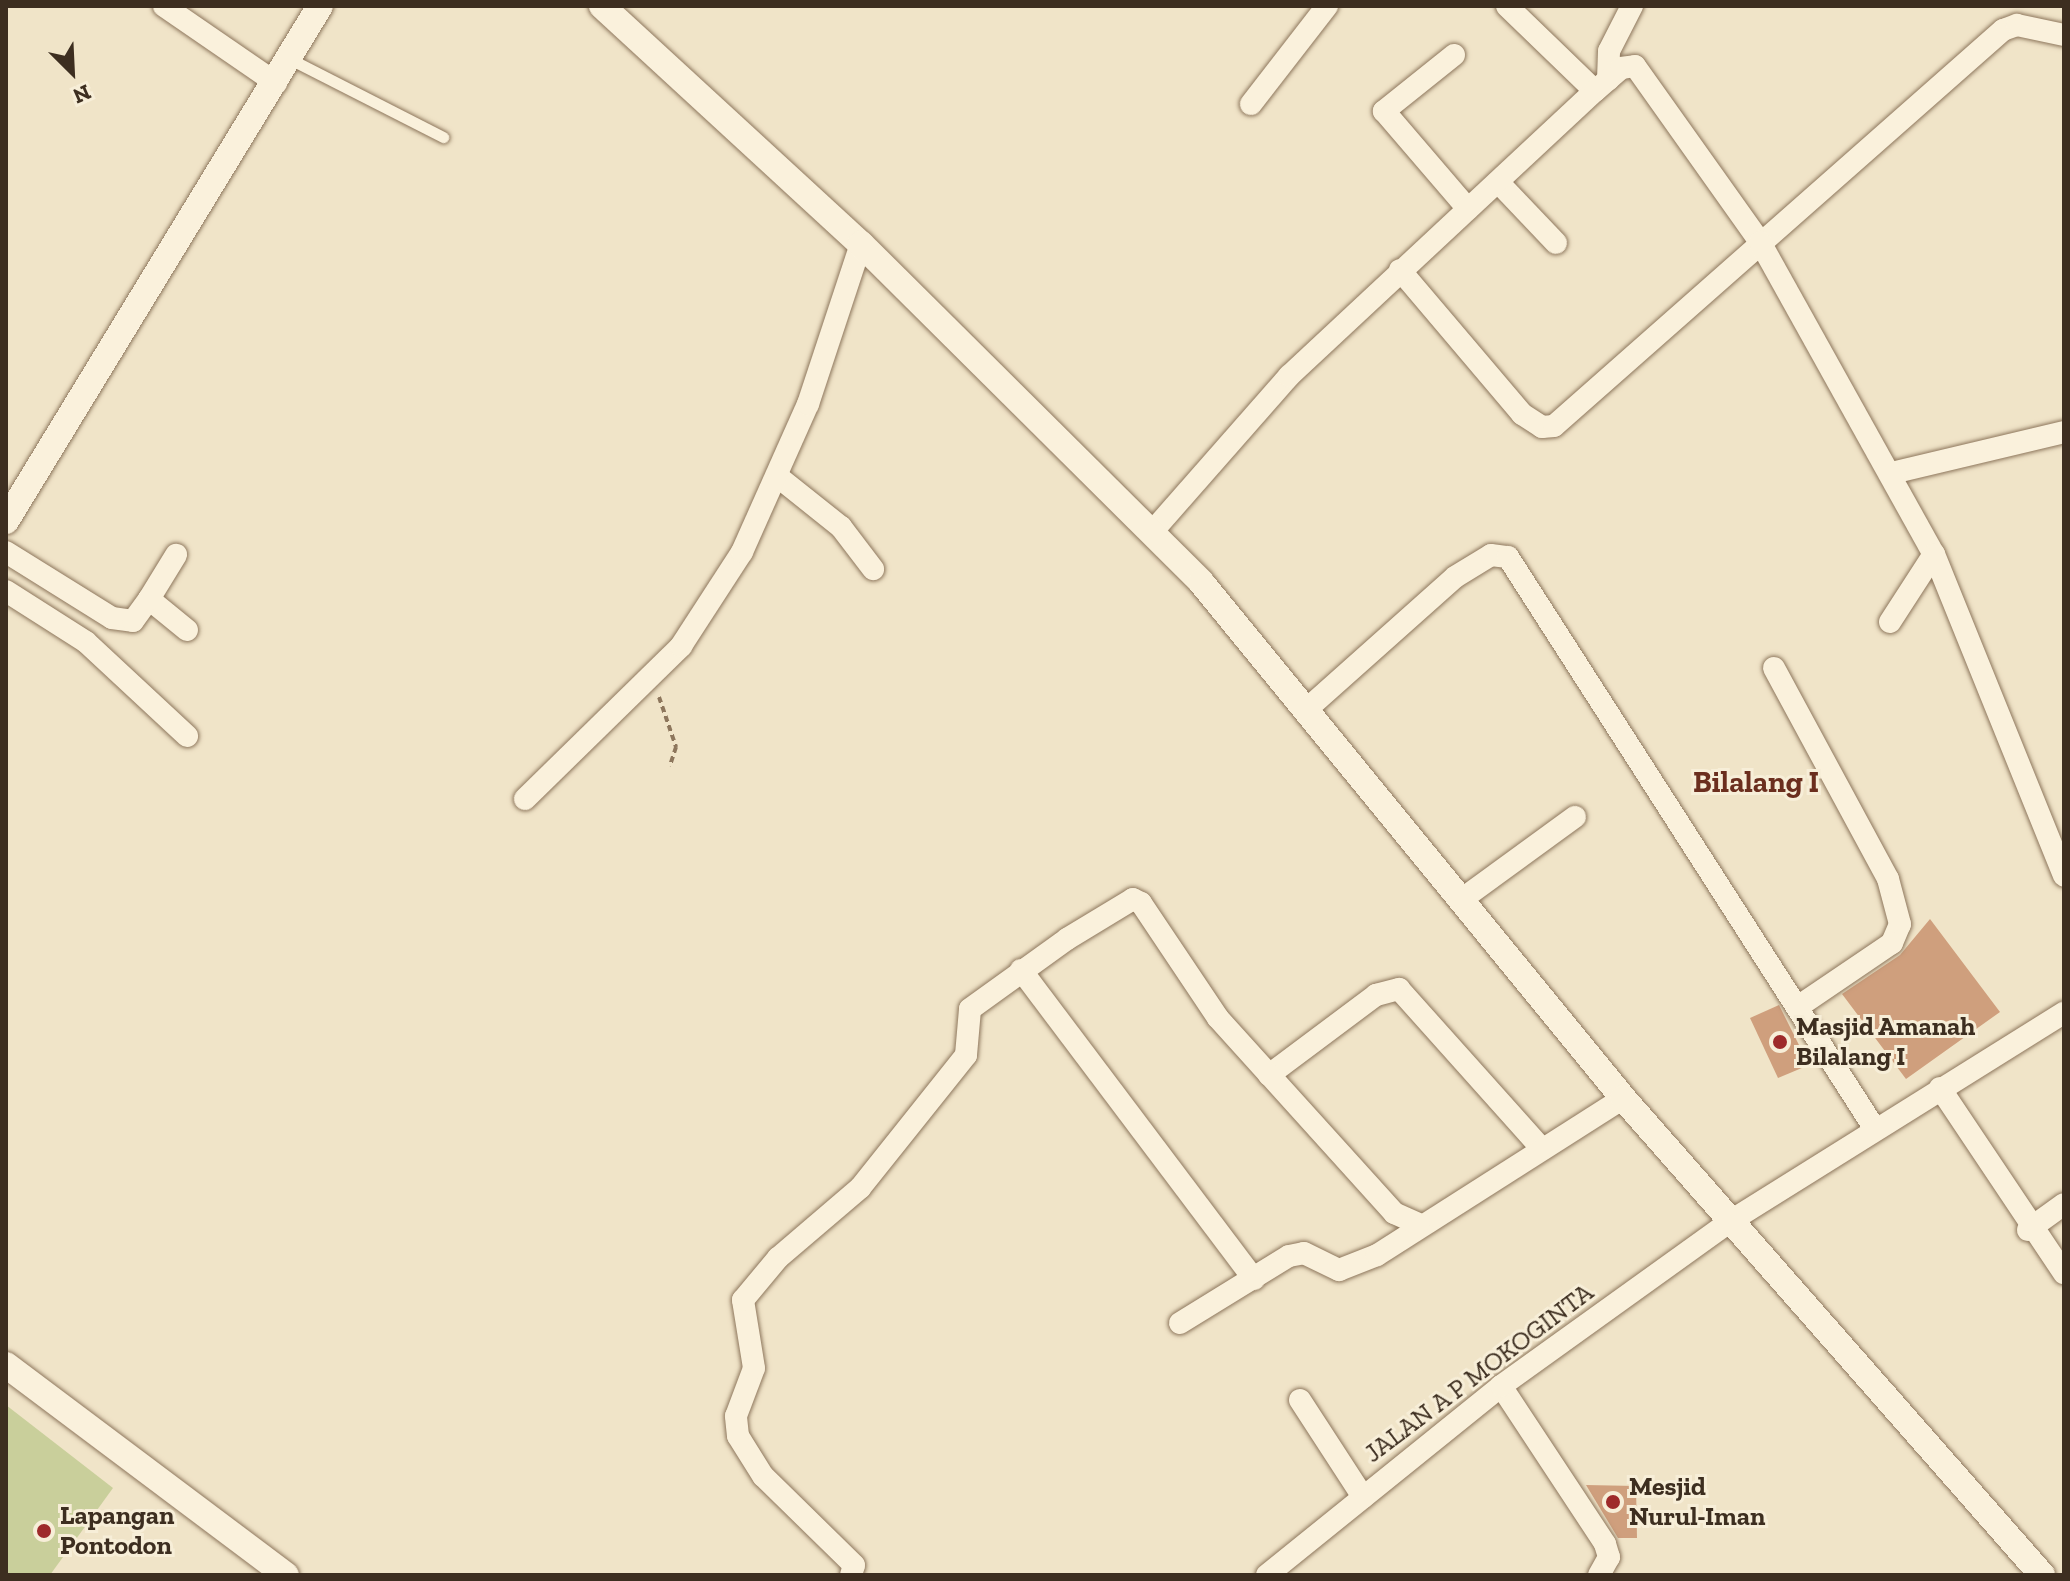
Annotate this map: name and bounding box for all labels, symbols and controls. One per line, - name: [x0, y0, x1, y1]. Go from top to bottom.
- north arrow: [32, 32, 112, 112]
- text: N: [69, 79, 95, 110]
- district label: Bilalang I: [1693, 764, 1819, 800]
- place label: Masjid Amanah Bilalang I: [1796, 1011, 1976, 1072]
- marker: Masjid Amanah Bilalang I: [1771, 1033, 1789, 1051]
- street label: JALAN A P MOKOGINTA: [1358, 1276, 1600, 1470]
- place label: Mesjid Nurul-Iman: [1629, 1471, 1765, 1532]
- marker: Mesjid Nurul-Iman: [1604, 1493, 1622, 1511]
- place label: Lapangan Pontodon: [60, 1500, 174, 1562]
- marker: Lapangan Pontodon: [35, 1522, 53, 1540]

